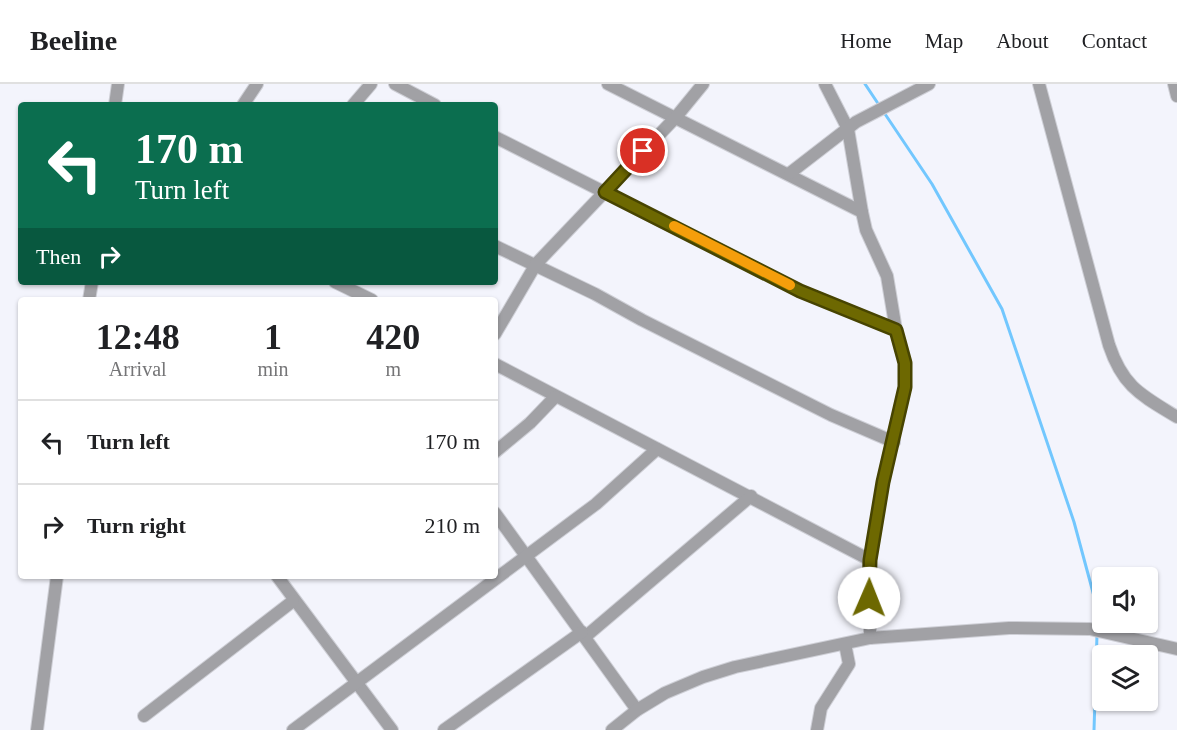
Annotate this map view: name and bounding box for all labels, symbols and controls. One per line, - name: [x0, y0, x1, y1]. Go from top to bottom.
- text: Beeline: [30, 25, 117, 56]
- text: Home: [840, 29, 892, 53]
- text: Map: [925, 29, 963, 53]
- text: About: [996, 29, 1049, 53]
- text: Contact: [1082, 29, 1147, 53]
- pin: [617, 125, 668, 176]
- icon: left: [36, 126, 114, 204]
- text: 170 m: [135, 126, 244, 172]
- icon: arrive: [626, 134, 659, 167]
- text: Turn left: [135, 175, 229, 205]
- icon: right: [93, 240, 126, 273]
- text: Then: [36, 244, 81, 269]
- text: 12:48: [96, 317, 180, 357]
- text: 1: [264, 317, 282, 357]
- text: 420: [366, 317, 420, 357]
- text: Arrival: [109, 358, 167, 380]
- text: min: [257, 358, 289, 380]
- text: m: [386, 358, 401, 380]
- icon: left: [36, 426, 69, 459]
- text: Turn left: [87, 429, 170, 454]
- text: 170 m: [424, 429, 480, 454]
- icon: right: [36, 510, 69, 543]
- text: Turn right: [87, 513, 186, 538]
- text: 210 m: [424, 513, 480, 538]
- position arrow: [837, 566, 901, 630]
- map controls: [1092, 567, 1158, 711]
- button: sound: [1092, 567, 1158, 633]
- button: layers: [1092, 645, 1158, 711]

